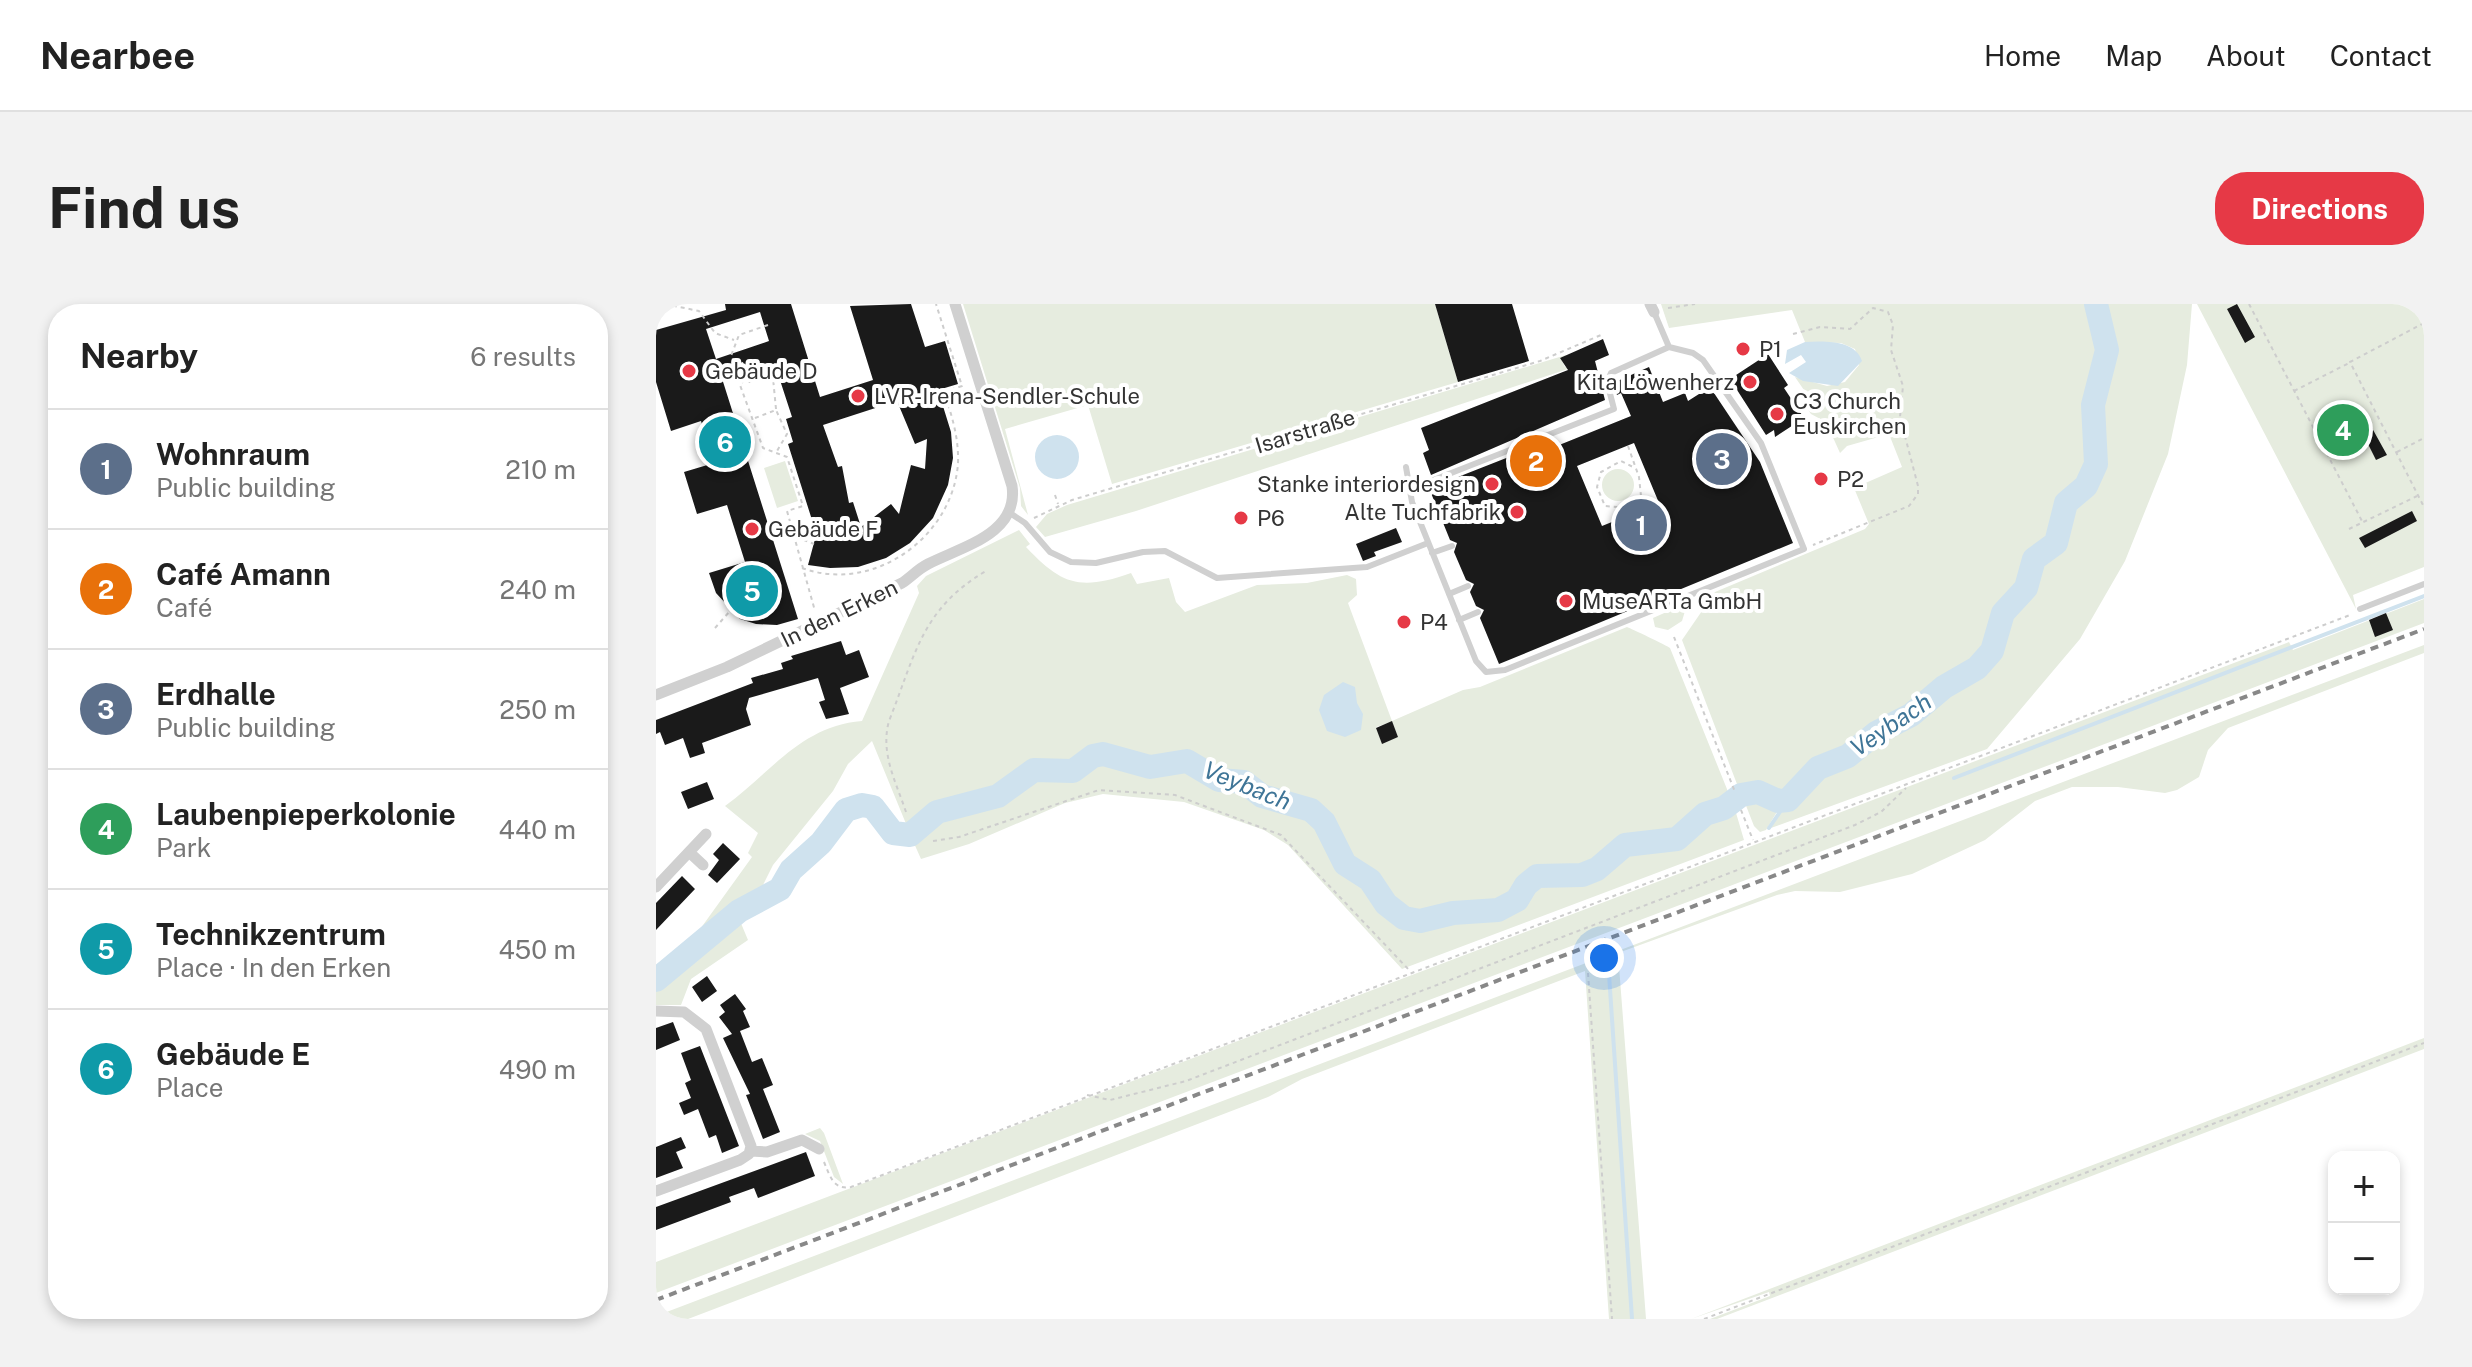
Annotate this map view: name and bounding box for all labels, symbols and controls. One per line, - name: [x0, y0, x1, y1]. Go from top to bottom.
- text: Nearbee: [40, 33, 195, 78]
- text: Home: [1984, 39, 2061, 72]
- text: Map: [2105, 39, 2162, 72]
- text: About: [2206, 39, 2286, 72]
- text: Contact: [2330, 39, 2432, 72]
- button: Directions: [2215, 172, 2424, 245]
- text: Find us: [48, 175, 240, 241]
- text: Nearby: [80, 336, 198, 376]
- place label: P1: [1759, 336, 1782, 362]
- marker: P1: [1734, 340, 1752, 358]
- text: 6 results: [470, 341, 576, 372]
- place label: Gebäude D: [705, 358, 818, 384]
- marker: Gebäude D: [680, 362, 698, 380]
- place label: Kita Löwenherz: [1576, 369, 1734, 395]
- marker: Kita Löwenherz: [1741, 373, 1759, 391]
- place label: LVR-Irena-Sendler-Schule: [874, 383, 1140, 409]
- marker: LVR-Irena-Sendler-Schule: [849, 387, 867, 405]
- place label: C3 Church Euskirchen: [1793, 388, 1906, 439]
- pin: 4: [2317, 400, 2369, 460]
- street label: Isarstraße: [1252, 403, 1358, 459]
- marker: C3 Church Euskirchen: [1768, 405, 1786, 423]
- pin: 6: [699, 412, 751, 472]
- pin: 3: [1696, 429, 1748, 489]
- pin: 2: [1510, 431, 1562, 491]
- text: Wohnraum: [156, 436, 310, 472]
- text: 1: [100, 454, 112, 485]
- text: 210 m: [505, 454, 576, 485]
- place label: P2: [1837, 466, 1864, 492]
- marker: P2: [1812, 470, 1830, 488]
- place label: Stanke interiordesign: [1257, 471, 1476, 497]
- text: Public building: [156, 472, 336, 503]
- marker: Stanke interiordesign: [1483, 475, 1501, 493]
- pin: 1: [1615, 495, 1667, 555]
- place label: Alte Tuchfabrik: [1344, 499, 1501, 525]
- marker: Alte Tuchfabrik: [1508, 503, 1526, 521]
- place label: P6: [1257, 505, 1285, 531]
- marker: P6: [1232, 509, 1250, 527]
- place label: Gebäude F: [768, 516, 878, 542]
- marker: Gebäude F: [743, 520, 761, 538]
- text: Café Amann: [156, 556, 331, 592]
- pin: 5: [726, 561, 778, 621]
- text: 2: [98, 574, 114, 605]
- text: 240 m: [499, 574, 576, 605]
- street label: In den Erken: [776, 574, 902, 652]
- place label: MuseARTa GmbH: [1582, 588, 1762, 614]
- text: Café: [156, 592, 213, 623]
- marker: MuseARTa GmbH: [1557, 592, 1575, 610]
- place label: P4: [1420, 609, 1448, 635]
- marker: P4: [1395, 613, 1413, 631]
- text: Erdhalle: [156, 676, 276, 712]
- water label: Veybach: [1845, 687, 1936, 761]
- text: 3: [97, 694, 115, 725]
- text: 250 m: [499, 694, 576, 725]
- text: Public building: [156, 712, 336, 743]
- water label: Veybach: [1200, 755, 1295, 815]
- text: Laubenpieperkolonie: [156, 796, 456, 832]
- text: 4: [97, 814, 115, 845]
- text: 440 m: [499, 814, 576, 845]
- text: Park: [156, 832, 211, 863]
- text: Technikzentrum: [156, 916, 386, 952]
- text: 5: [97, 934, 115, 965]
- text: 450 m: [499, 934, 576, 965]
- your location: [1584, 938, 1624, 978]
- text: Place · In den Erken: [156, 952, 391, 983]
- text: Gebäude E: [156, 1036, 310, 1072]
- text: 6: [97, 1054, 115, 1085]
- text: 490 m: [499, 1054, 576, 1085]
- text: Place: [156, 1072, 223, 1103]
- map controls: [2328, 1151, 2400, 1295]
- button: +: [2328, 1151, 2400, 1223]
- button: −: [2328, 1223, 2400, 1295]

